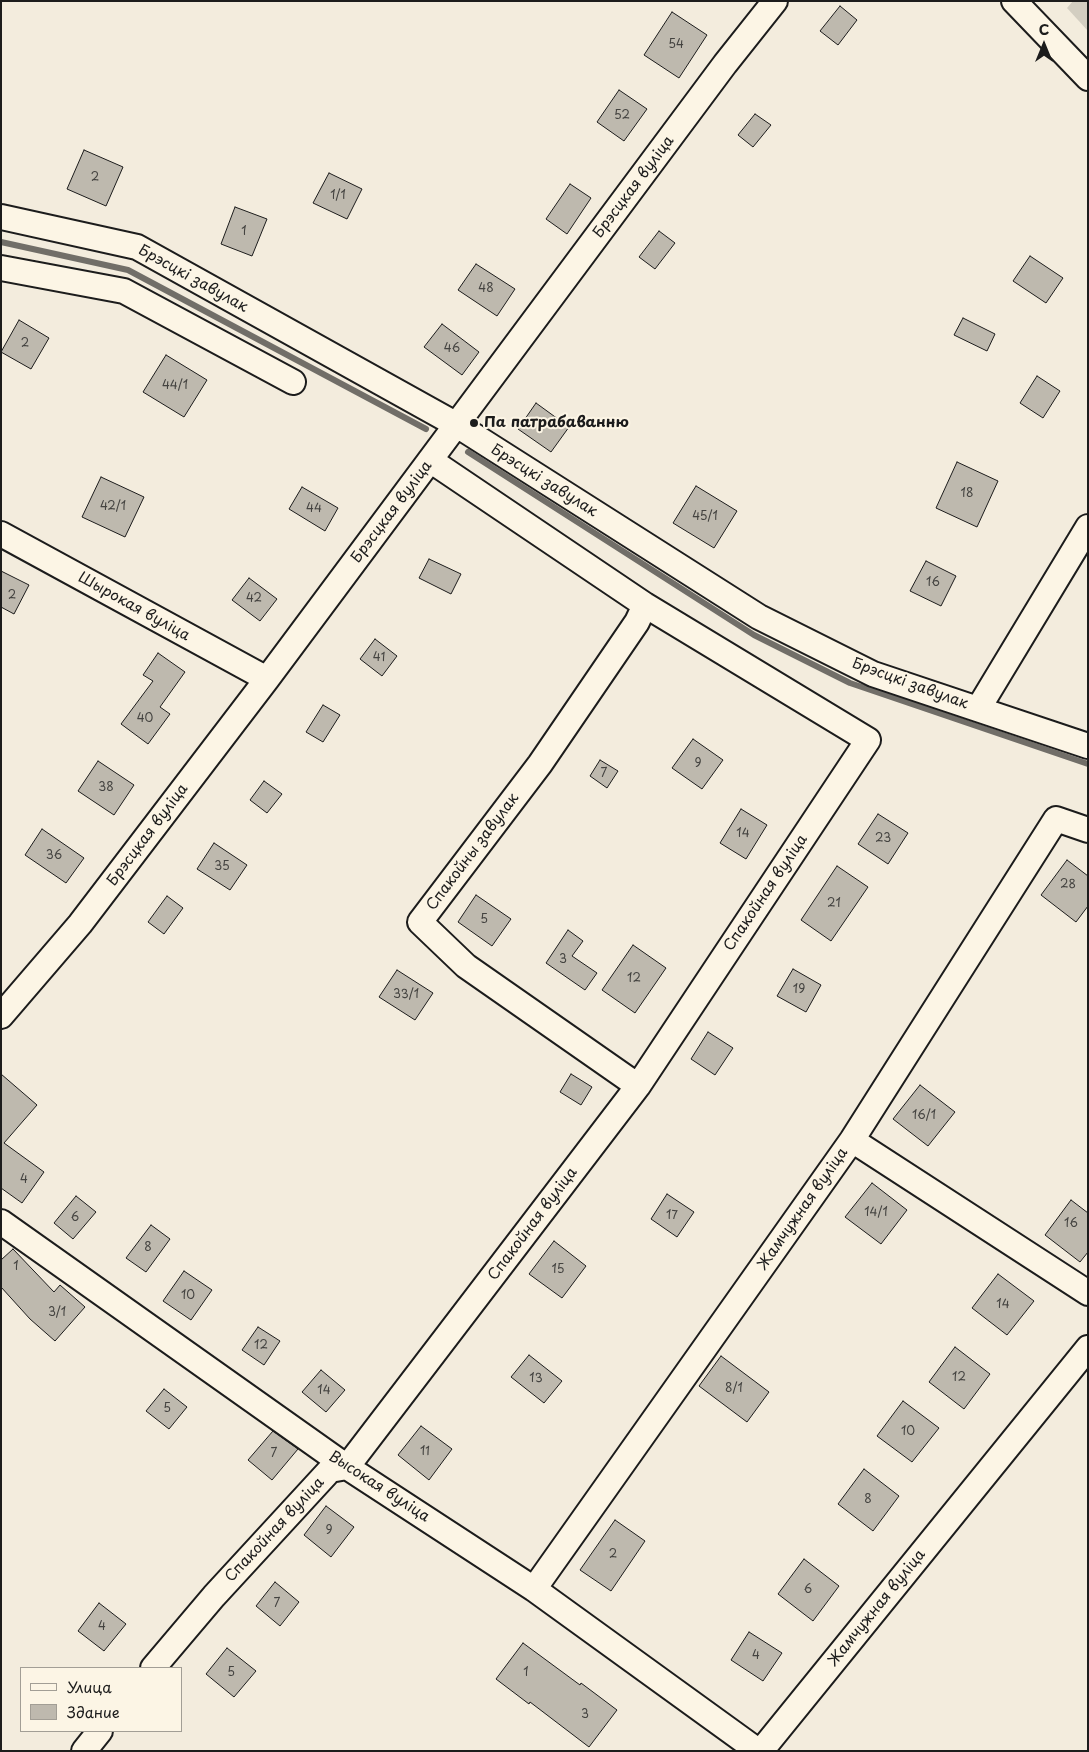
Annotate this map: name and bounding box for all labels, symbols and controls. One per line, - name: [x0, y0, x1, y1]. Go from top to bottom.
- text: С: [1039, 19, 1049, 40]
- north arrow: [1019, 20, 1069, 70]
- house number: 54: [668, 38, 684, 52]
- house number: 52: [614, 109, 630, 123]
- street label: Брэсцкая вуліца: [590, 132, 678, 242]
- house number: 2: [91, 171, 99, 185]
- house number: 1/1: [330, 189, 346, 203]
- house number: 1: [241, 225, 247, 239]
- street label: Брэсцкі завулак: [135, 242, 251, 316]
- house number: 48: [478, 282, 494, 296]
- house number: 2: [21, 337, 29, 351]
- house number: 46: [444, 342, 460, 356]
- house number: 44/1: [162, 379, 188, 393]
- place label: Па патрабаванню: [484, 414, 629, 432]
- marker: Па патрабаванню: [468, 417, 480, 429]
- street label: Брэсцкі завулак: [487, 441, 601, 521]
- street label: Брэсцкая вуліца: [348, 457, 436, 567]
- house number: 18: [961, 487, 973, 501]
- house number: 42/1: [100, 500, 126, 514]
- house number: 44: [306, 502, 322, 516]
- house number: 45/1: [692, 510, 718, 524]
- street label: Шырокая вуліца: [75, 569, 193, 645]
- house number: 16: [926, 576, 940, 590]
- house number: 2: [8, 589, 16, 603]
- house number: 42: [246, 592, 262, 606]
- house number: 41: [373, 651, 385, 665]
- street label: Брэсцкі завулак: [849, 655, 971, 713]
- house number: 40: [137, 712, 153, 726]
- house number: 9: [694, 757, 702, 771]
- house number: 7: [601, 767, 607, 781]
- street label: Брэсцкая вуліца: [104, 780, 192, 890]
- house number: 38: [98, 781, 114, 795]
- street label: Спакойны завулак: [423, 790, 523, 914]
- house number: 14: [736, 827, 750, 841]
- street label: Спакойная вуліца: [720, 831, 812, 955]
- house number: 23: [875, 832, 891, 846]
- house number: 36: [46, 849, 62, 863]
- house number: 35: [214, 860, 230, 874]
- house number: 28: [1060, 878, 1076, 892]
- house number: 21: [827, 897, 841, 911]
- house number: 5: [480, 913, 488, 927]
- house number: 3: [559, 953, 567, 967]
- house number: 12: [627, 972, 641, 986]
- house number: 19: [793, 983, 805, 997]
- house number: 33/1: [393, 988, 419, 1002]
- house number: 16/1: [912, 1109, 936, 1123]
- street label: Жамчужная вуліца: [754, 1145, 852, 1273]
- street label: Спакойная вуліца: [485, 1164, 581, 1284]
- house number: 4: [20, 1173, 28, 1187]
- house number: 14/1: [864, 1206, 888, 1220]
- house number: 17: [666, 1209, 678, 1223]
- house number: 6: [71, 1211, 79, 1225]
- house number: 16: [1064, 1217, 1078, 1231]
- house number: 8: [144, 1241, 152, 1255]
- house number: 1: [13, 1260, 19, 1274]
- house number: 15: [551, 1263, 565, 1277]
- house number: 10: [181, 1289, 195, 1303]
- house number: 14: [996, 1298, 1010, 1312]
- house number: 3/1: [48, 1306, 66, 1320]
- house number: 12: [254, 1339, 268, 1353]
- house number: 12: [952, 1371, 966, 1385]
- house number: 13: [529, 1372, 543, 1386]
- house number: 8/1: [725, 1382, 743, 1396]
- house number: 14: [317, 1384, 331, 1398]
- house number: 5: [163, 1402, 171, 1416]
- house number: 10: [901, 1425, 915, 1439]
- house number: 11: [420, 1445, 430, 1459]
- house number: 7: [271, 1447, 277, 1461]
- street label: Высокая вуліца: [325, 1448, 433, 1526]
- street label: Спакойная вуліца: [222, 1474, 328, 1586]
- house number: 8: [864, 1493, 872, 1507]
- house number: 9: [325, 1524, 333, 1538]
- street label: Жамчужная вуліца: [824, 1546, 930, 1670]
- house number: 2: [609, 1548, 617, 1562]
- house number: 6: [804, 1583, 812, 1597]
- house number: 7: [274, 1597, 280, 1611]
- house number: 4: [98, 1620, 106, 1634]
- house number: 4: [752, 1649, 760, 1663]
- house number: 5: [227, 1666, 235, 1680]
- house number: 1: [523, 1666, 529, 1680]
- legend: [20, 1667, 182, 1732]
- text: Улица: [67, 1675, 112, 1698]
- text: Здание: [67, 1700, 120, 1723]
- house number: 3: [581, 1708, 589, 1722]

